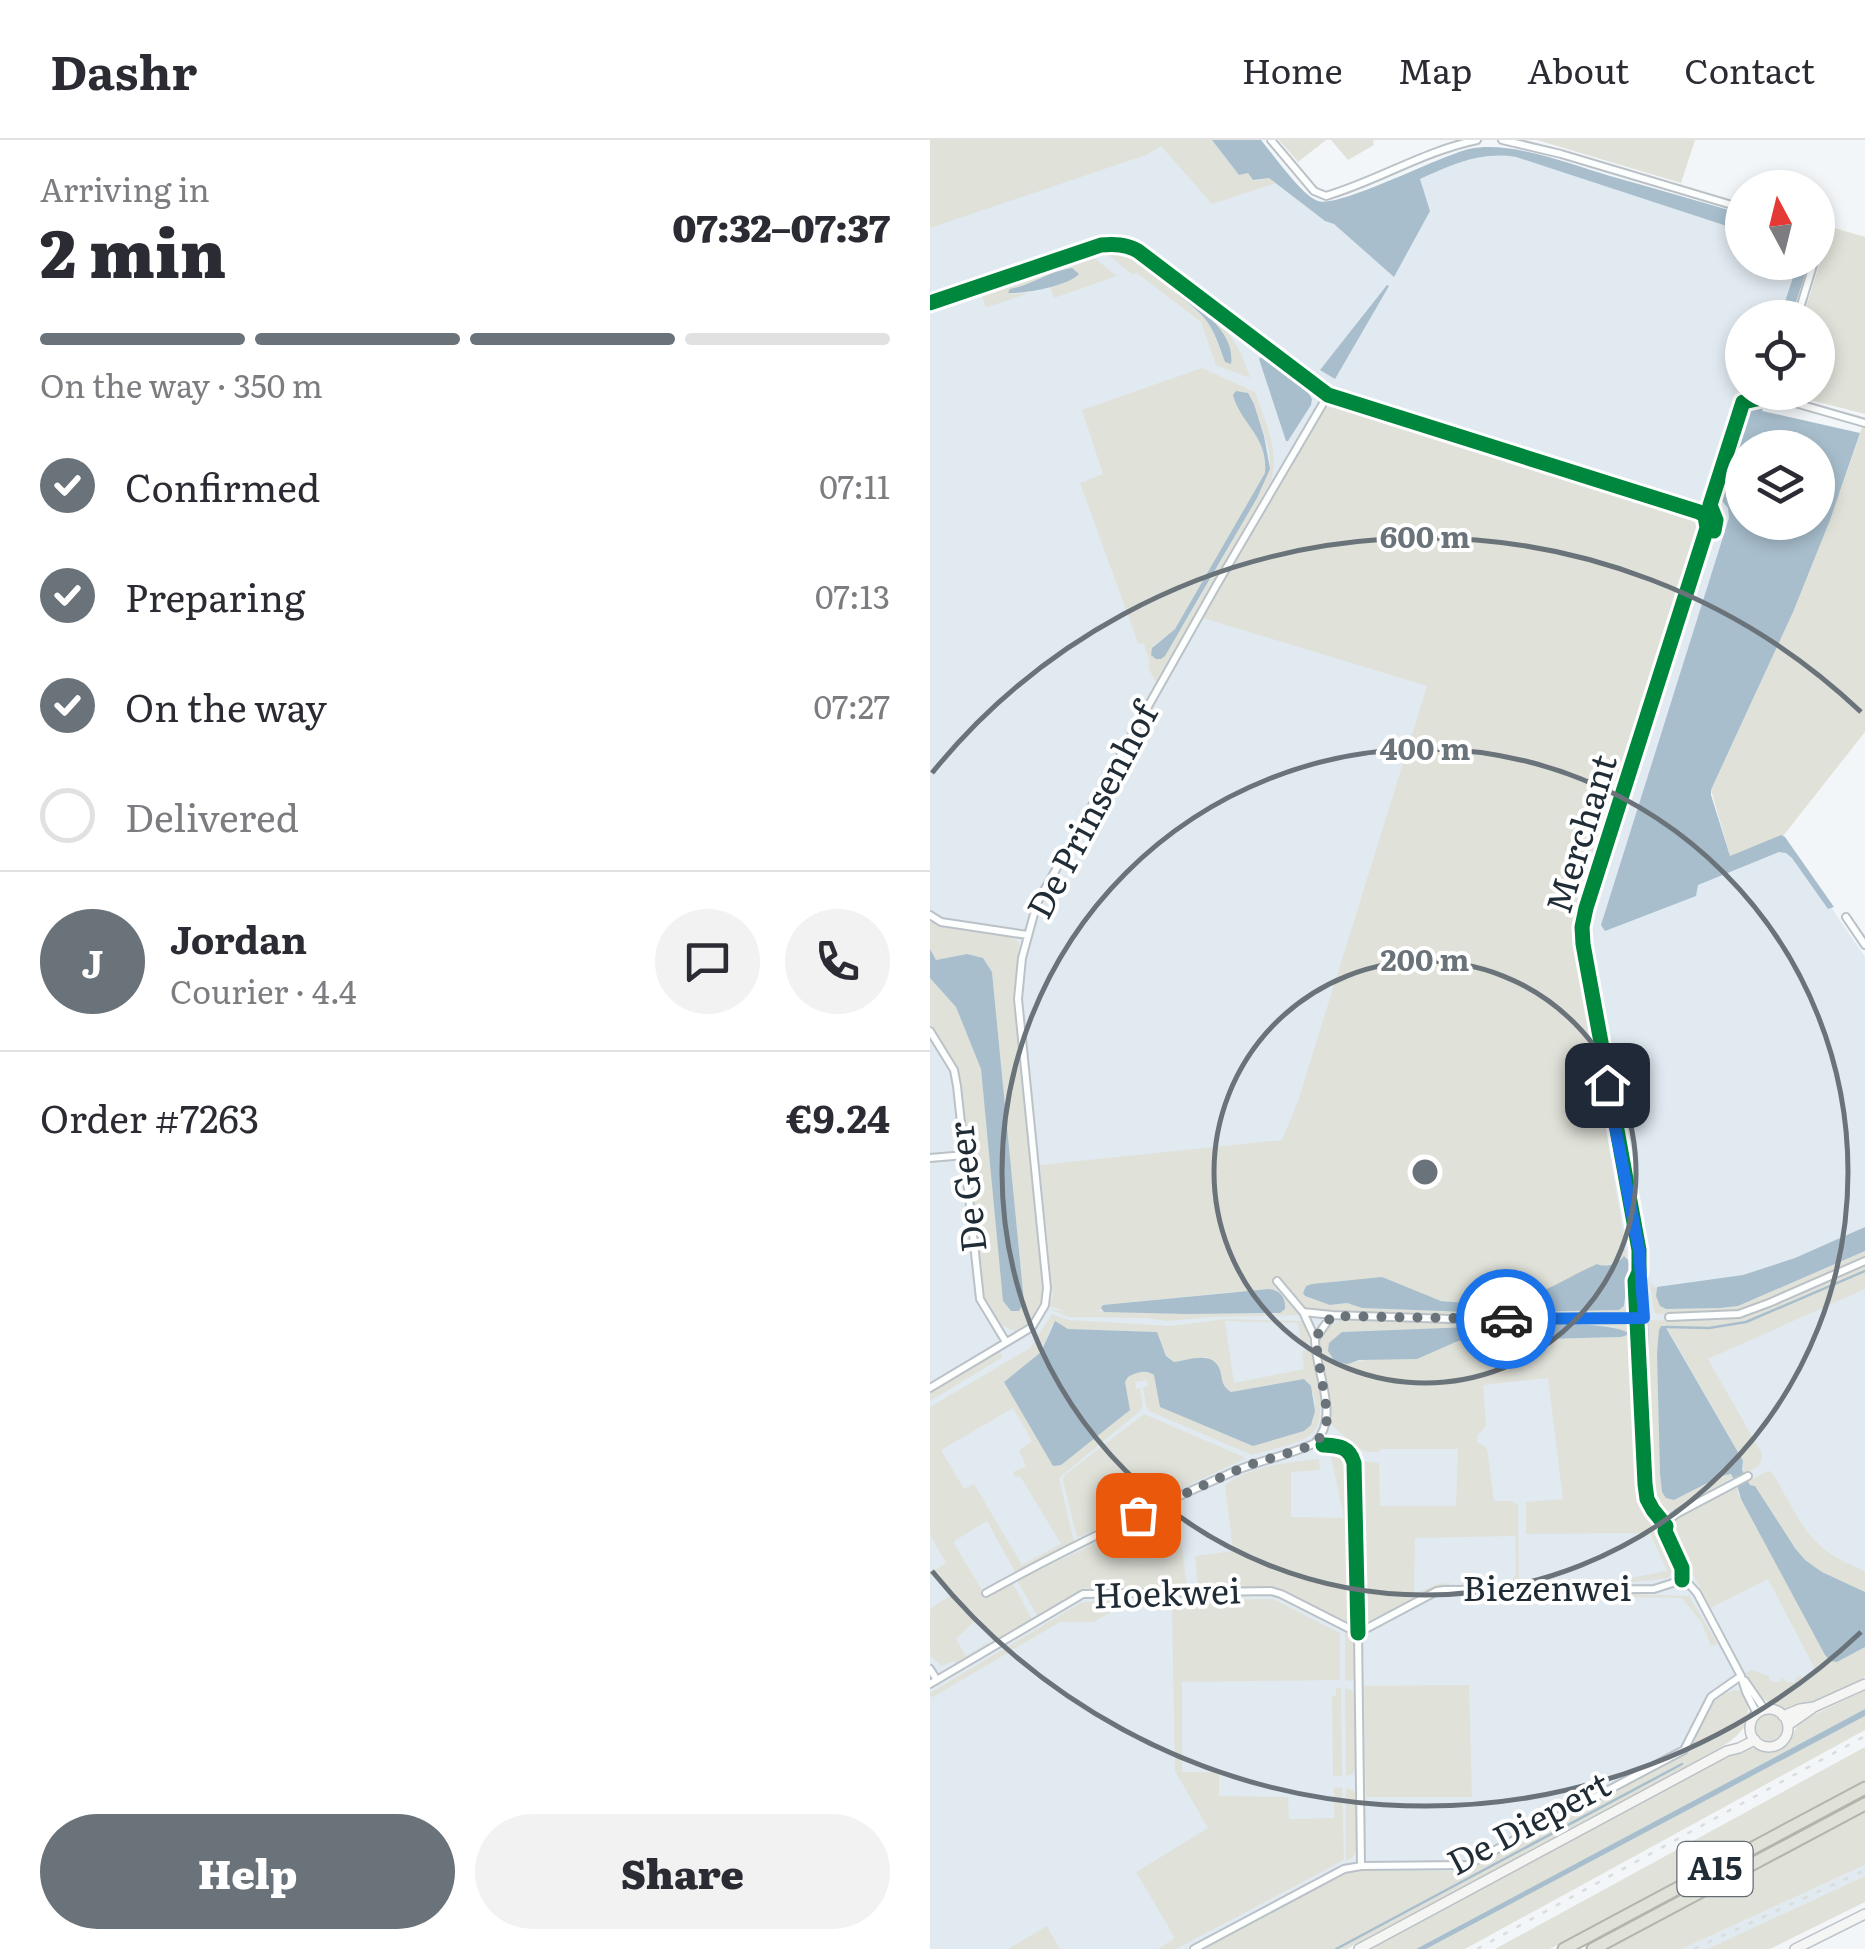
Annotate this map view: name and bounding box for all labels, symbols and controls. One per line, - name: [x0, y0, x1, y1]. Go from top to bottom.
- text: Dashr: [50, 34, 197, 105]
- text: Home: [1242, 43, 1343, 95]
- text: Map: [1398, 43, 1472, 95]
- text: About: [1527, 43, 1629, 95]
- text: Contact: [1684, 43, 1815, 95]
- text: Arriving in: [40, 164, 210, 212]
- north arrow: [1725, 170, 1835, 280]
- map controls: [1725, 170, 1835, 540]
- text: 07:32–07:37: [672, 197, 890, 254]
- text: 2 min: [40, 201, 226, 298]
- button: locate: [1725, 300, 1835, 410]
- text: On the way · 350 m: [40, 360, 323, 408]
- button: layers: [1725, 430, 1835, 540]
- text: Confirmed: [125, 457, 320, 514]
- icon: check: [40, 458, 95, 513]
- text: 07:11: [819, 461, 890, 509]
- text: 600 m: [1380, 513, 1470, 557]
- text: Preparing: [125, 567, 305, 624]
- icon: check: [40, 568, 95, 623]
- text: 07:13: [815, 571, 890, 619]
- text: On the way: [125, 677, 327, 734]
- icon: check: [40, 678, 95, 733]
- text: 07:27: [813, 681, 890, 729]
- street label: De Prinsenhof: [1012, 690, 1170, 927]
- text: 400 m: [1380, 725, 1471, 769]
- street label: Merchant: [1530, 747, 1628, 919]
- text: Delivered: [125, 787, 299, 844]
- text: Jordan: [170, 909, 307, 966]
- button: chat: [655, 909, 760, 1014]
- button: phone: [785, 909, 890, 1014]
- text: J: [82, 933, 103, 990]
- text: 200 m: [1381, 936, 1470, 980]
- text: Courier · 4.4: [170, 966, 357, 1014]
- pin: [1565, 1043, 1650, 1128]
- icon: home: [1580, 1058, 1635, 1113]
- text: Order #7263: [40, 1088, 259, 1145]
- text: €9.24: [786, 1088, 890, 1145]
- street label: De Geer: [932, 1119, 998, 1255]
- centre of rings: [1407, 1154, 1443, 1190]
- courier: [1456, 1269, 1556, 1369]
- icon: car: [1479, 1292, 1534, 1347]
- pin: [1096, 1473, 1181, 1558]
- icon: bag: [1111, 1488, 1166, 1543]
- street label: Biezenwei: [1463, 1560, 1631, 1612]
- street label: Hoekwei: [1092, 1562, 1241, 1620]
- street label: De Diepert: [1437, 1757, 1619, 1886]
- button: Help: [40, 1814, 455, 1929]
- button: Share: [475, 1814, 890, 1929]
- road number: A15: [1678, 1842, 1752, 1896]

